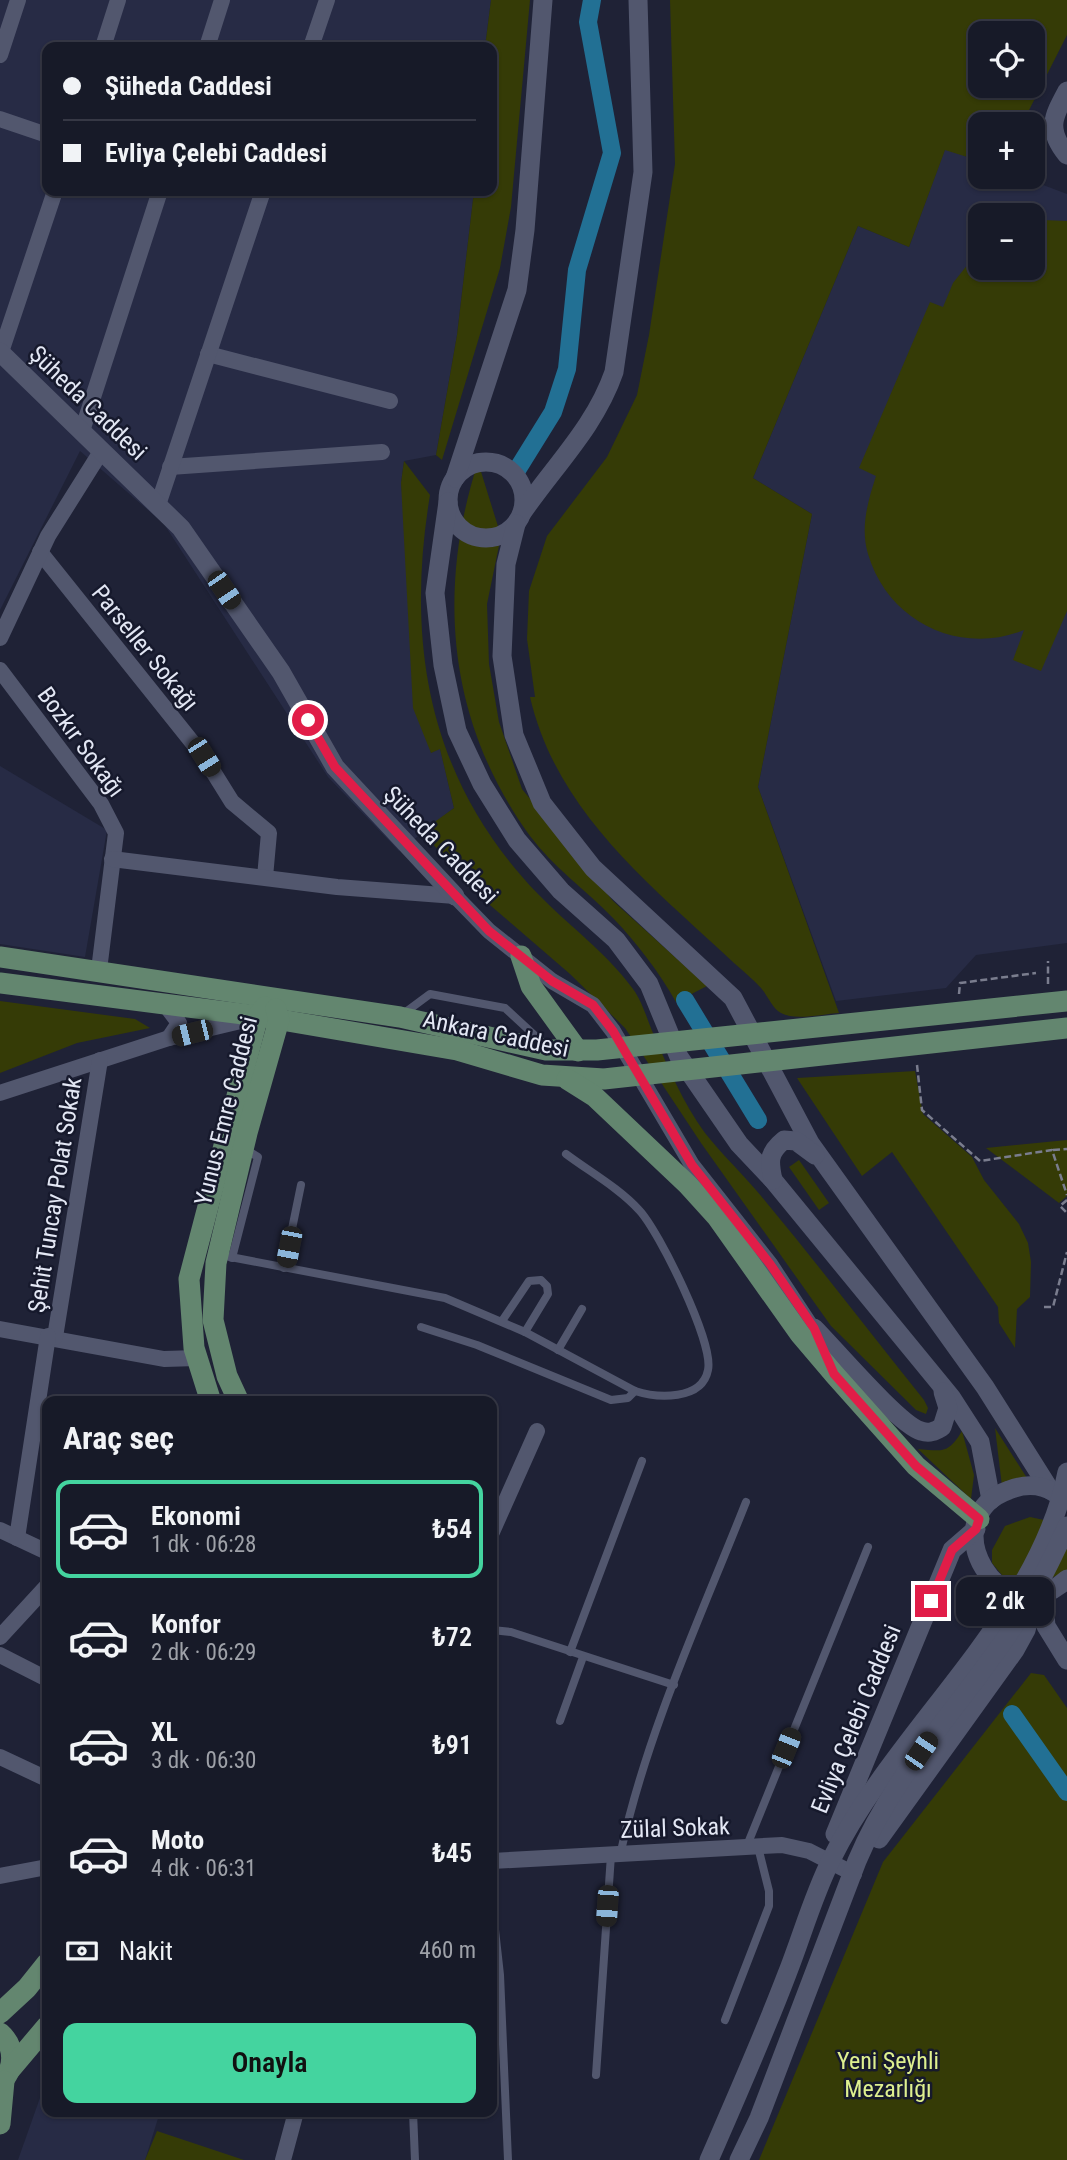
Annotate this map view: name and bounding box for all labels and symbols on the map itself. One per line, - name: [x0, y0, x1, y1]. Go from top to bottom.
- street label: Şüheda Caddesi: [23, 340, 153, 466]
- car: [204, 567, 245, 613]
- street label: Parseller Sokağı: [86, 580, 204, 716]
- street label: Bozkır Sokağı: [32, 682, 130, 802]
- route start: [292, 704, 324, 736]
- car: [184, 734, 225, 780]
- street label: Şüheda Caddesi: [378, 780, 504, 910]
- street label: Ankara Caddesi: [421, 1005, 571, 1063]
- street label: Yunus Emre Caddesi: [189, 1014, 263, 1208]
- car: [170, 1018, 215, 1048]
- street label: Şehit Tuncay Polat Sokak: [23, 1075, 87, 1315]
- car: [275, 1224, 304, 1270]
- callout: 2 dk: [956, 1576, 1054, 1626]
- route end: [915, 1585, 947, 1617]
- street label: Evliya Çelebi Caddesi: [805, 1621, 907, 1817]
- car: [769, 1725, 804, 1771]
- car: [901, 1728, 942, 1774]
- street label: Zülal Sokak: [620, 1812, 730, 1844]
- car: [596, 1884, 619, 1928]
- park label: Yeni Şeyhli Mezarlığı: [837, 2047, 939, 2103]

